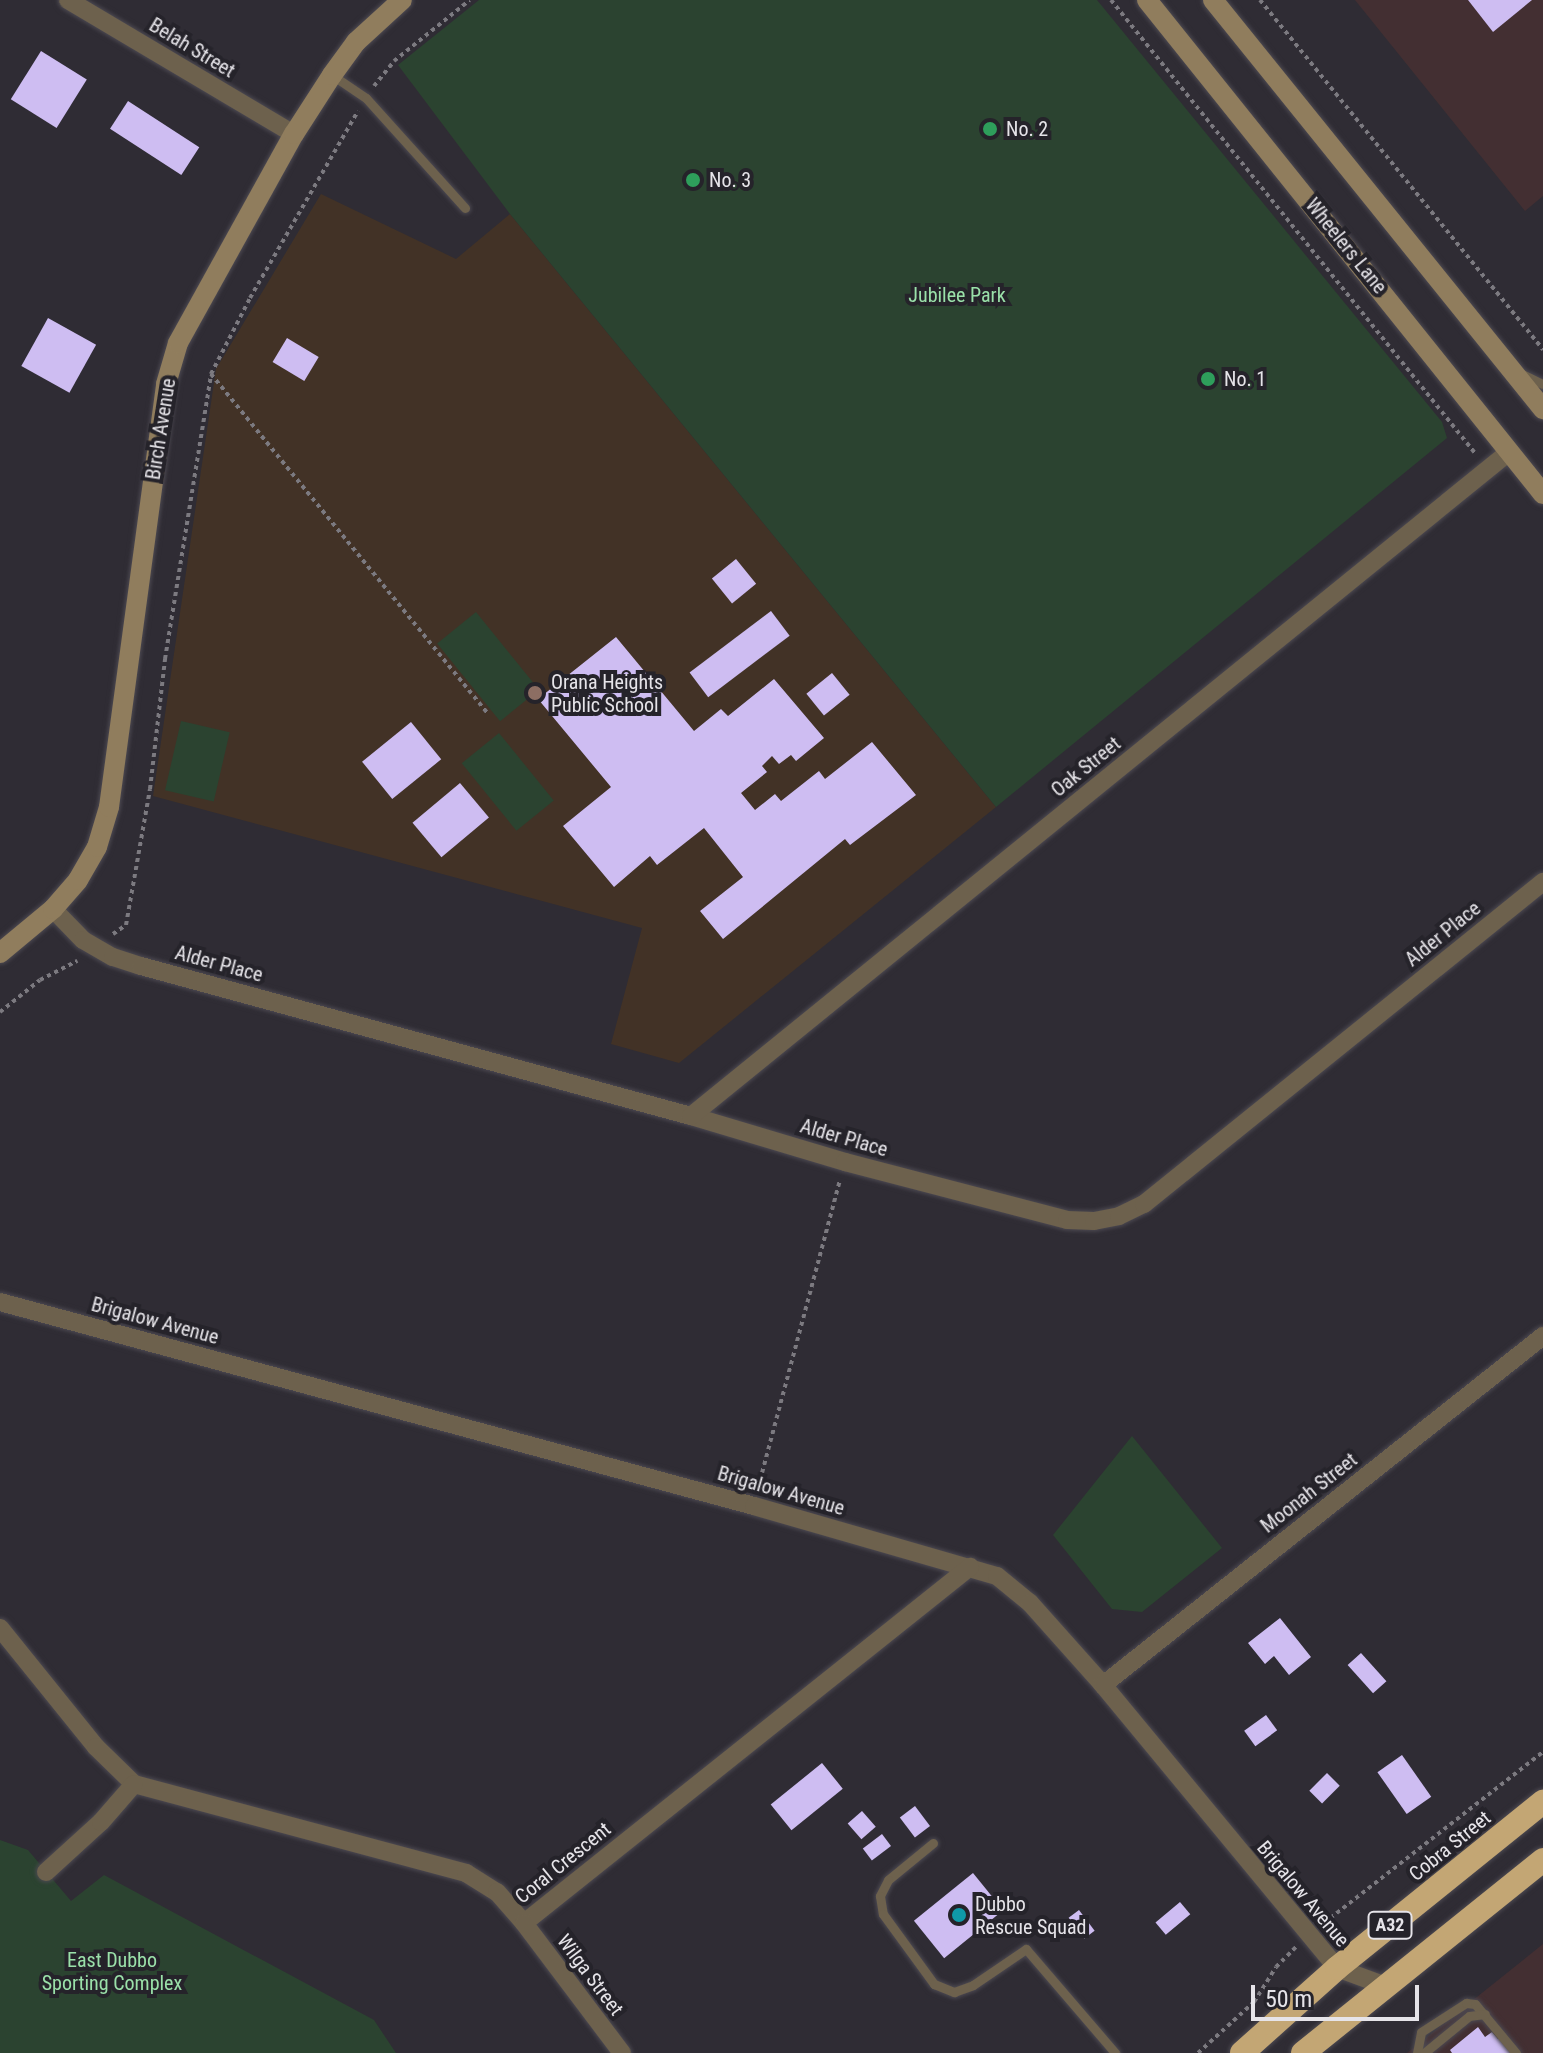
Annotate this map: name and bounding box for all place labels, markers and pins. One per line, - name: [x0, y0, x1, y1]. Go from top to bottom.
- place label: No. 2: [1006, 117, 1048, 141]
- marker: No. 2: [981, 120, 999, 138]
- place label: No. 3: [709, 168, 751, 192]
- marker: No. 3: [684, 171, 702, 189]
- place label: No. 1: [1224, 367, 1266, 391]
- marker: No. 1: [1199, 370, 1217, 388]
- place label: Orana Heights Public School: [551, 670, 663, 717]
- marker: Orana Heights Public School: [526, 684, 544, 702]
- place label: Dubbo Rescue Squad: [975, 1892, 1087, 1939]
- marker: Dubbo Rescue Squad: [950, 1906, 968, 1924]

